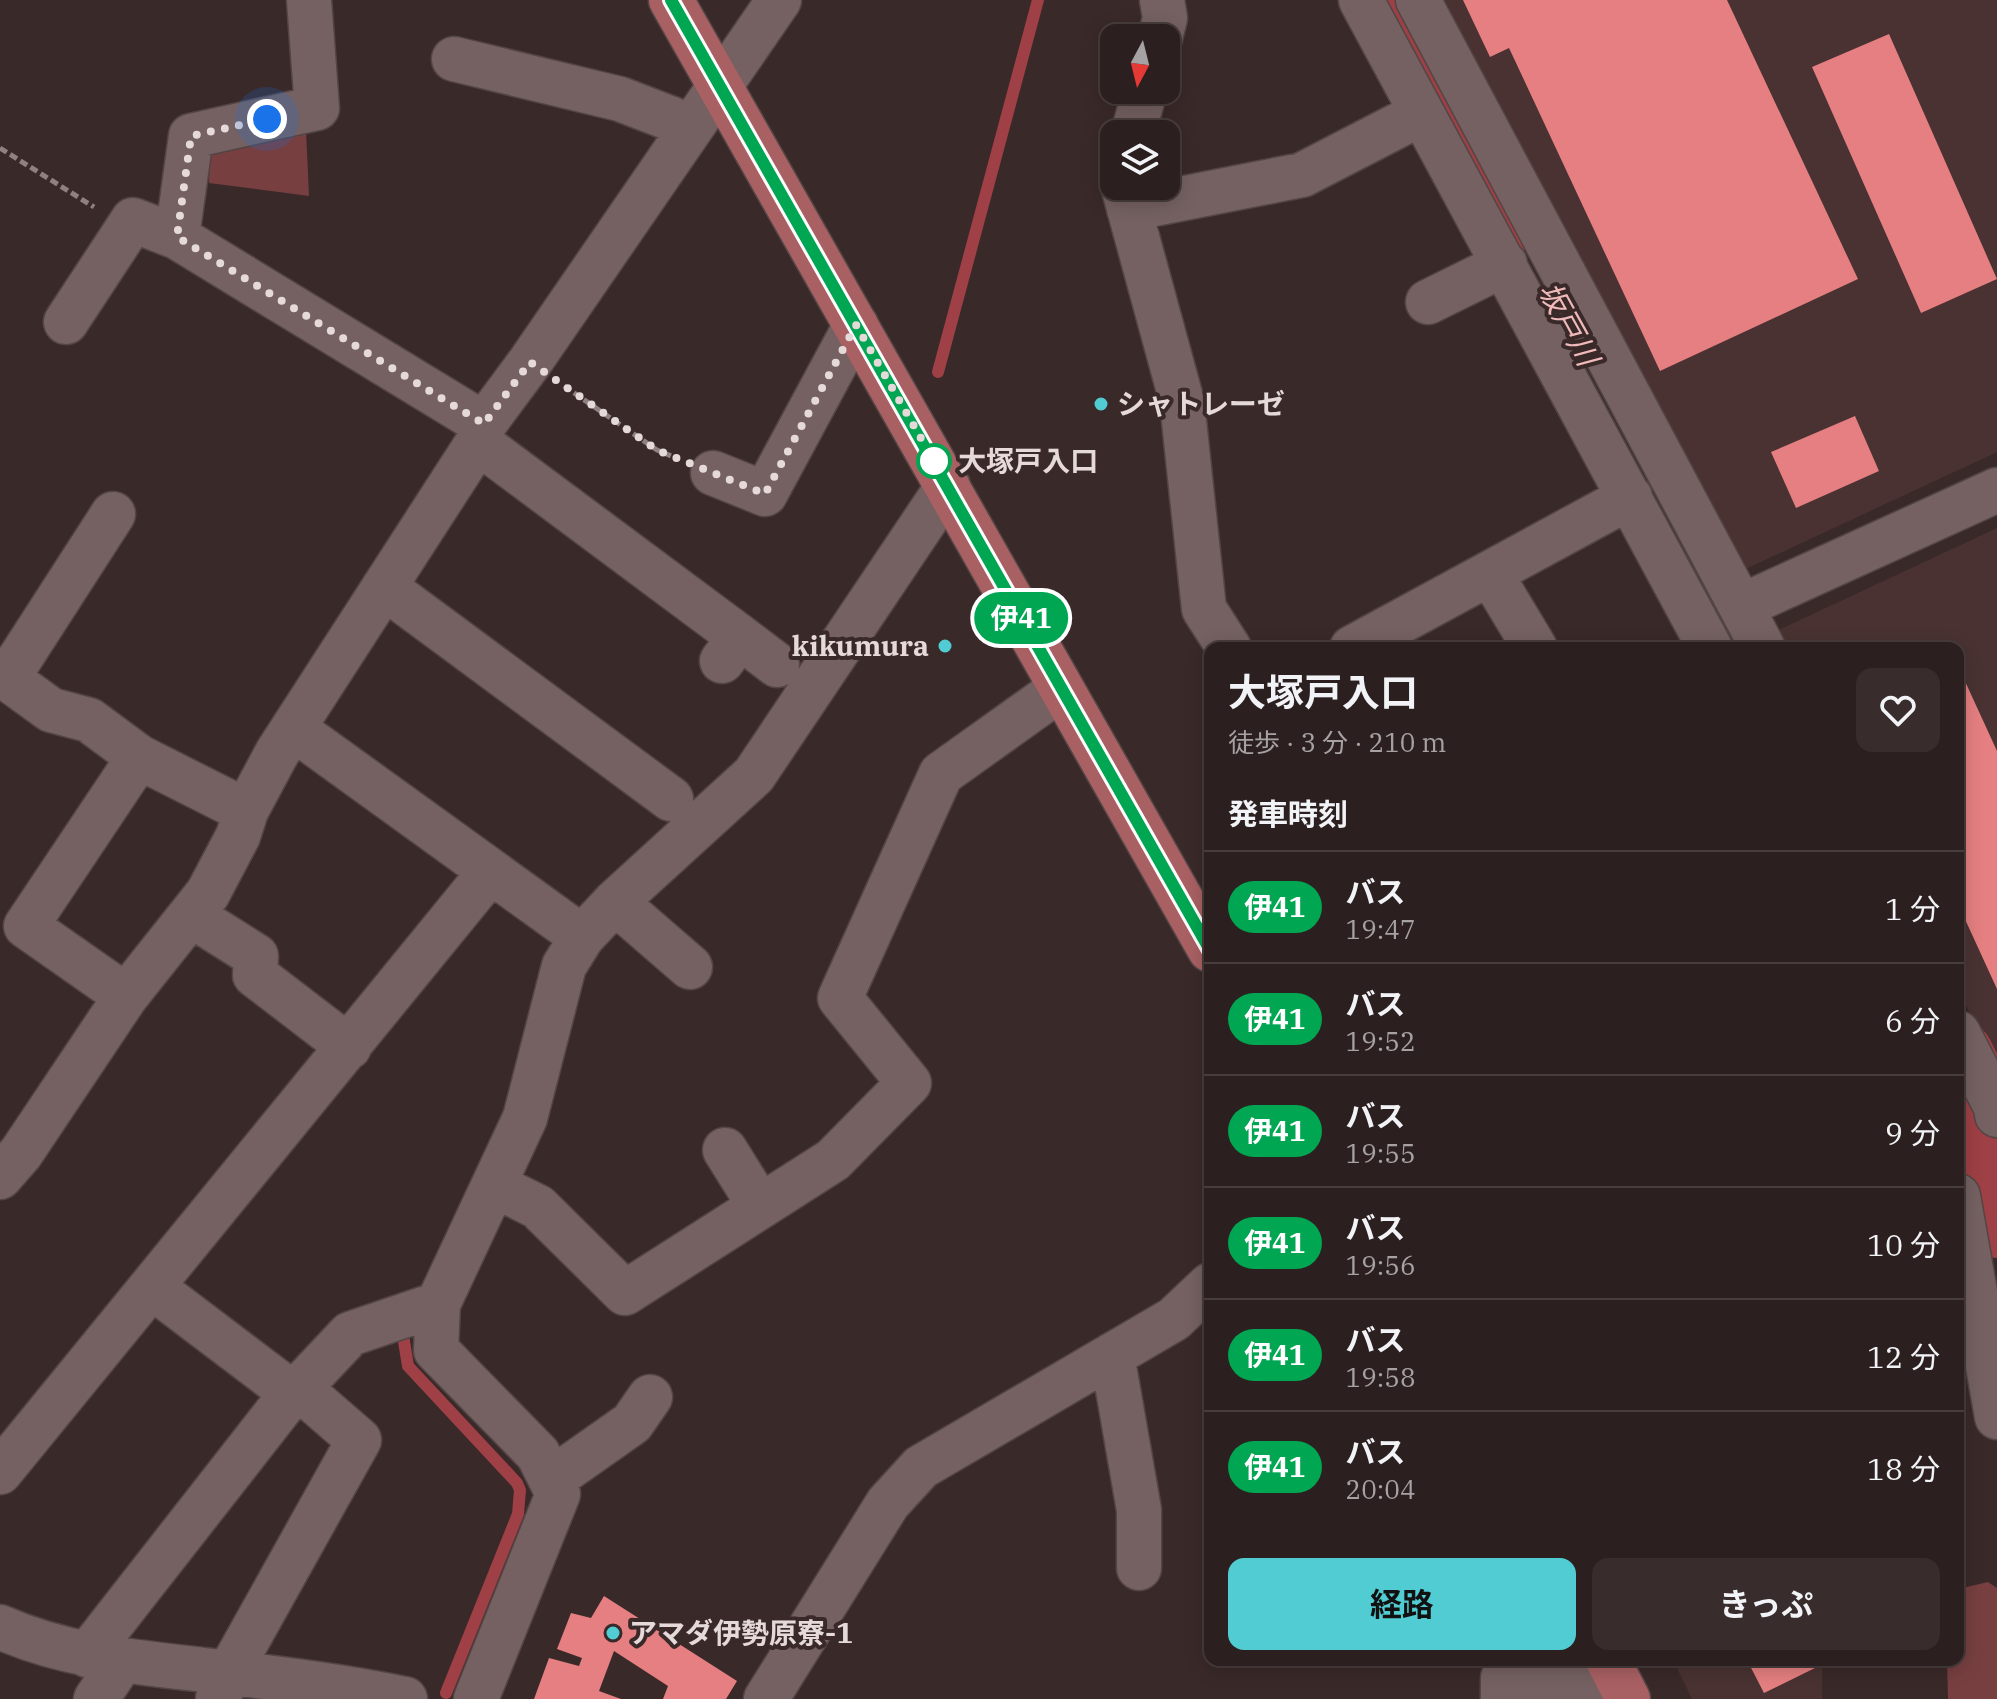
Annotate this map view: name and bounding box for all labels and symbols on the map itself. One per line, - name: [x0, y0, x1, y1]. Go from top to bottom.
- north arrow: [1100, 24, 1180, 104]
- your location: [247, 99, 287, 139]
- water label: 坂戸川: [1530, 274, 1610, 375]
- place label: シャトレーゼ: [1117, 385, 1285, 422]
- marker: シャトレーゼ: [1092, 395, 1110, 413]
- place label: 大塚戸入口: [958, 442, 1098, 479]
- marker: 大塚戸入口: [917, 444, 951, 478]
- line badge: 伊41: [975, 592, 1067, 644]
- place label: kikumura: [792, 627, 929, 664]
- marker: kikumura: [936, 637, 954, 655]
- place label: アマダ伊勢原寮-1: [629, 1614, 853, 1651]
- marker: アマダ伊勢原寮-1: [604, 1624, 622, 1642]

